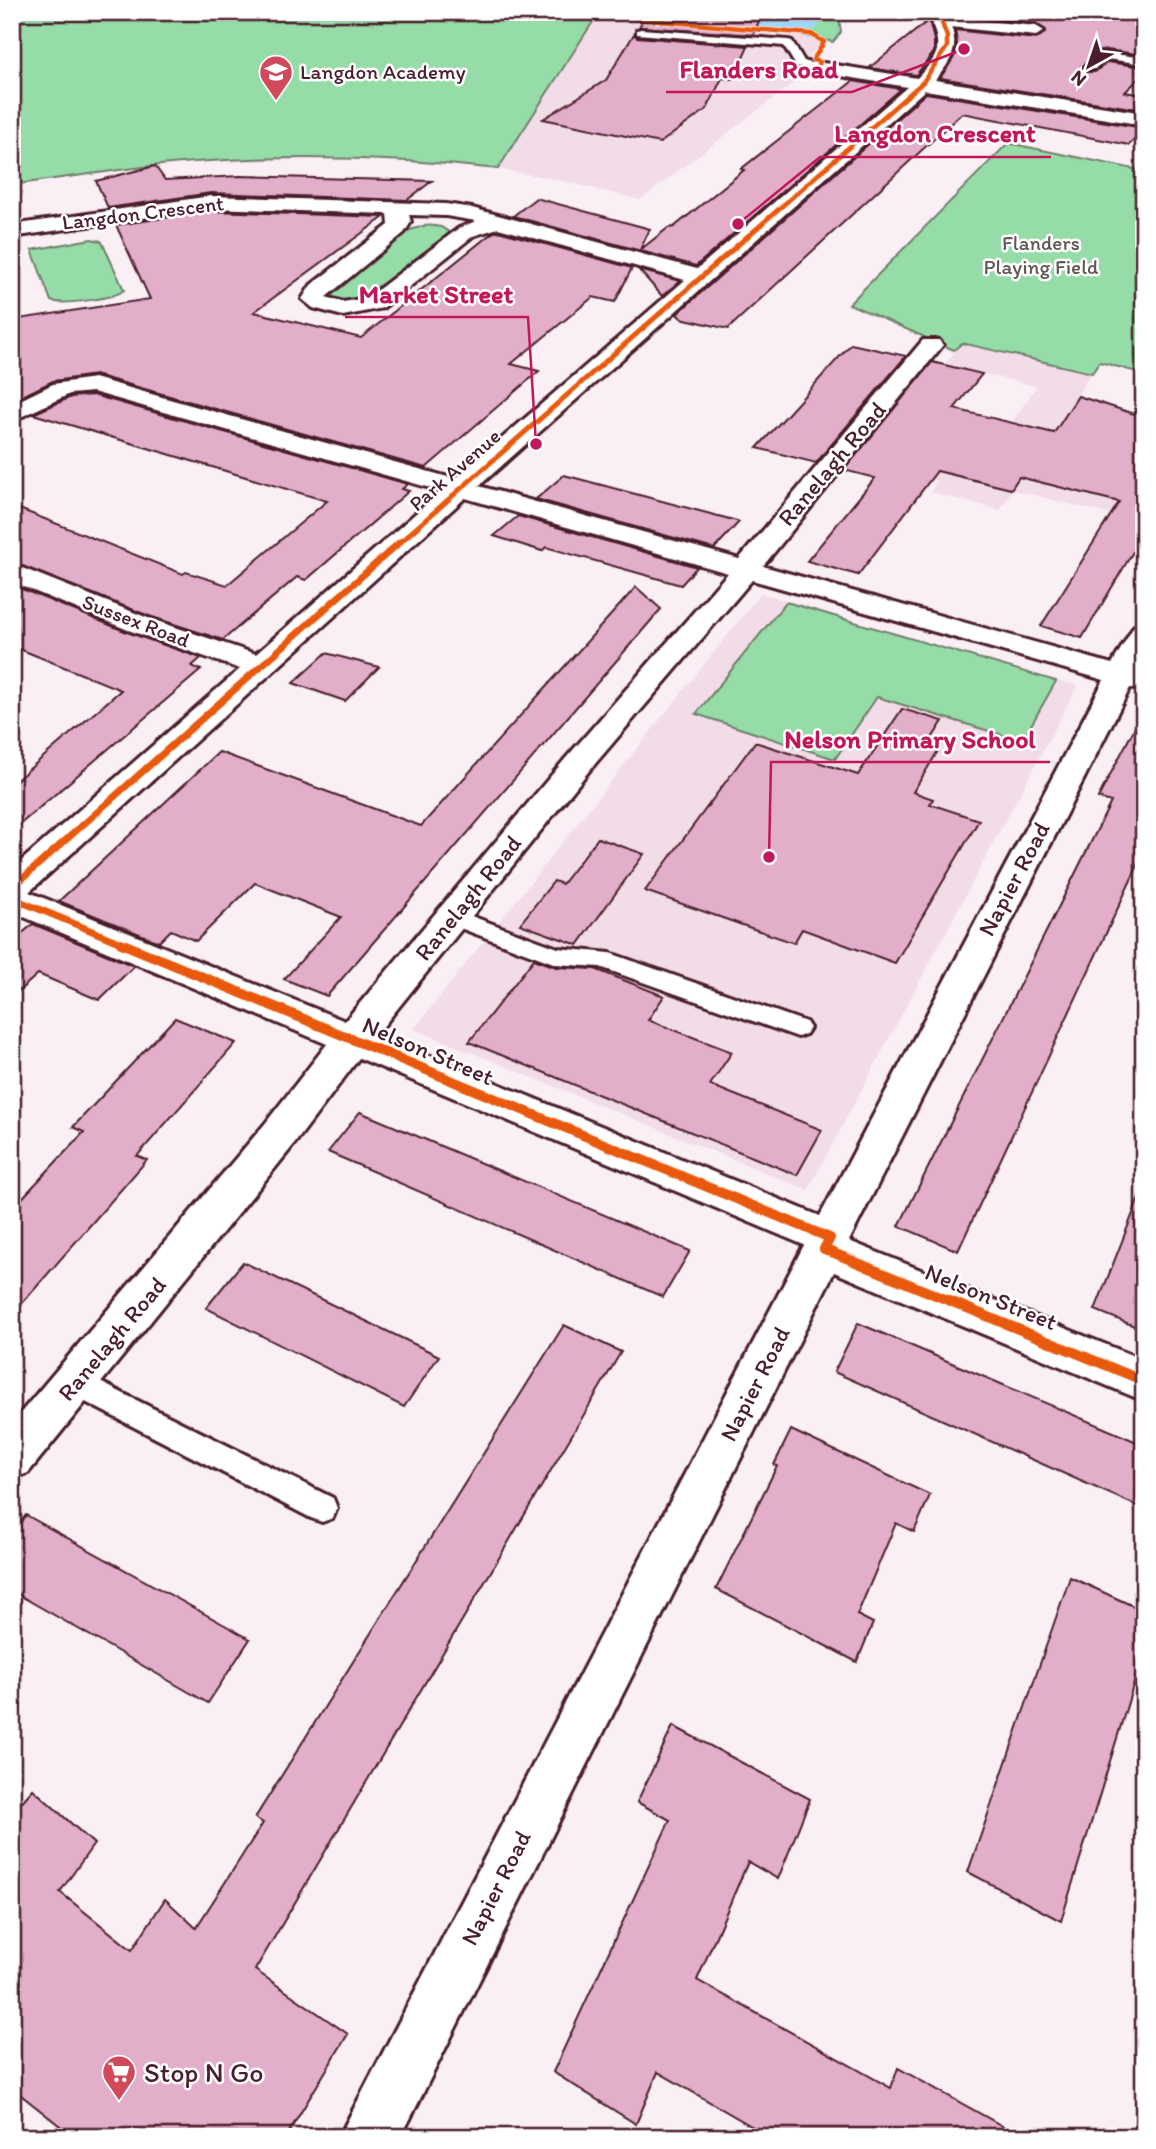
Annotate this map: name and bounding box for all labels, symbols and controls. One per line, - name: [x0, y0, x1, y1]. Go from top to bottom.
- north arrow: [1054, 32, 1124, 102]
- callout: Flanders Road: [666, 45, 852, 92]
- school or university icon: Langdon Academy: [257, 53, 295, 102]
- text: Flanders Road: [680, 53, 839, 85]
- place label: Langdon Academy: [300, 59, 466, 84]
- text: N: [1066, 66, 1091, 92]
- callout: Langdon Crescent: [820, 110, 1051, 157]
- text: Langdon Crescent: [834, 117, 1036, 149]
- street label: Langdon Crescent: [61, 190, 225, 235]
- park label: Flanders Playing Field: [984, 230, 1099, 279]
- callout: Market Street: [345, 270, 528, 317]
- text: Market Street: [359, 278, 513, 310]
- street label: Ranelagh Road: [771, 396, 892, 532]
- street label: Park Avenue: [404, 423, 505, 516]
- street label: Sussex Road: [79, 589, 194, 653]
- callout: Nelson Primary School: [771, 715, 1050, 762]
- text: Nelson Primary School: [784, 723, 1036, 755]
- street label: Napier Road: [971, 817, 1056, 941]
- street label: Ranelagh Road: [408, 829, 527, 966]
- street label: Nelson Street: [358, 1010, 498, 1091]
- street label: Nelson Street: [921, 1257, 1061, 1336]
- street label: Ranelagh Road: [51, 1271, 172, 1407]
- street label: Napier Road: [713, 1321, 796, 1446]
- street label: Napier Road: [454, 1825, 537, 1950]
- supermarket icon: Stop N Go: [100, 2053, 138, 2102]
- place label: Stop N Go: [144, 2055, 263, 2089]

